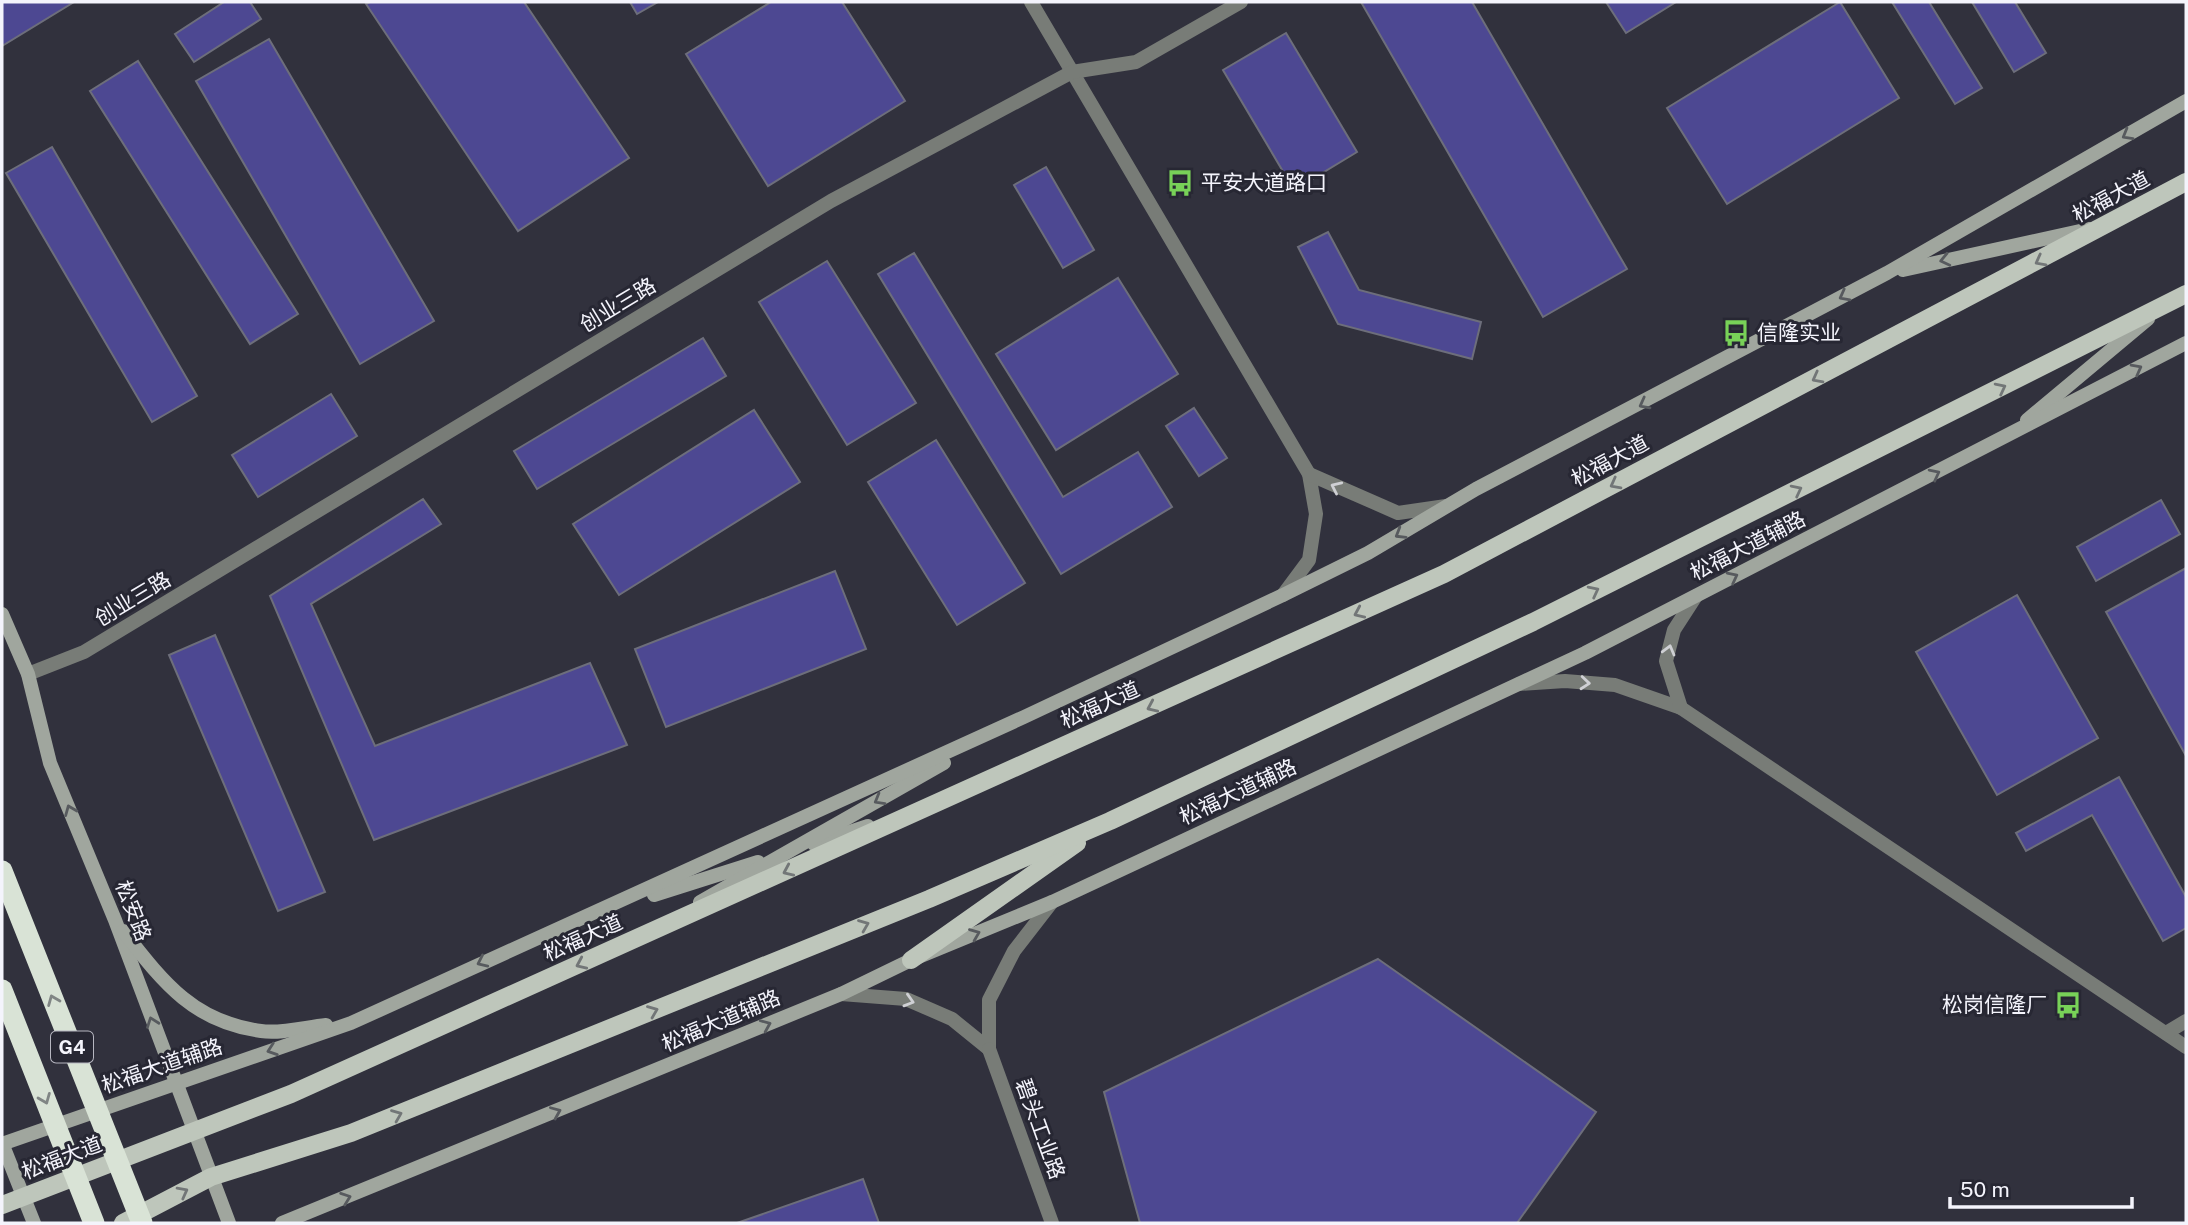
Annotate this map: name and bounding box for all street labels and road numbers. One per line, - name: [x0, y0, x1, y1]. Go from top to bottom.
- street label: 松福大道: [2068, 166, 2154, 227]
- street label: 创业三路: [575, 272, 660, 337]
- street label: 松福大道: [1567, 430, 1653, 491]
- street label: 松福大道辅路: [1686, 506, 1810, 585]
- street label: 创业三路: [90, 566, 175, 631]
- street label: 松福大道: [1056, 676, 1143, 733]
- street label: 松福大道辅路: [1175, 754, 1300, 830]
- street label: 松安路: [111, 877, 156, 945]
- street label: 松福大道: [539, 909, 626, 966]
- street label: 松福大道辅路: [658, 984, 784, 1057]
- road number: G4: [51, 1032, 93, 1063]
- street label: 松福大道辅路: [98, 1033, 225, 1098]
- street label: 碧头工业路: [1011, 1075, 1070, 1182]
- street label: 松福大道: [18, 1131, 106, 1184]

